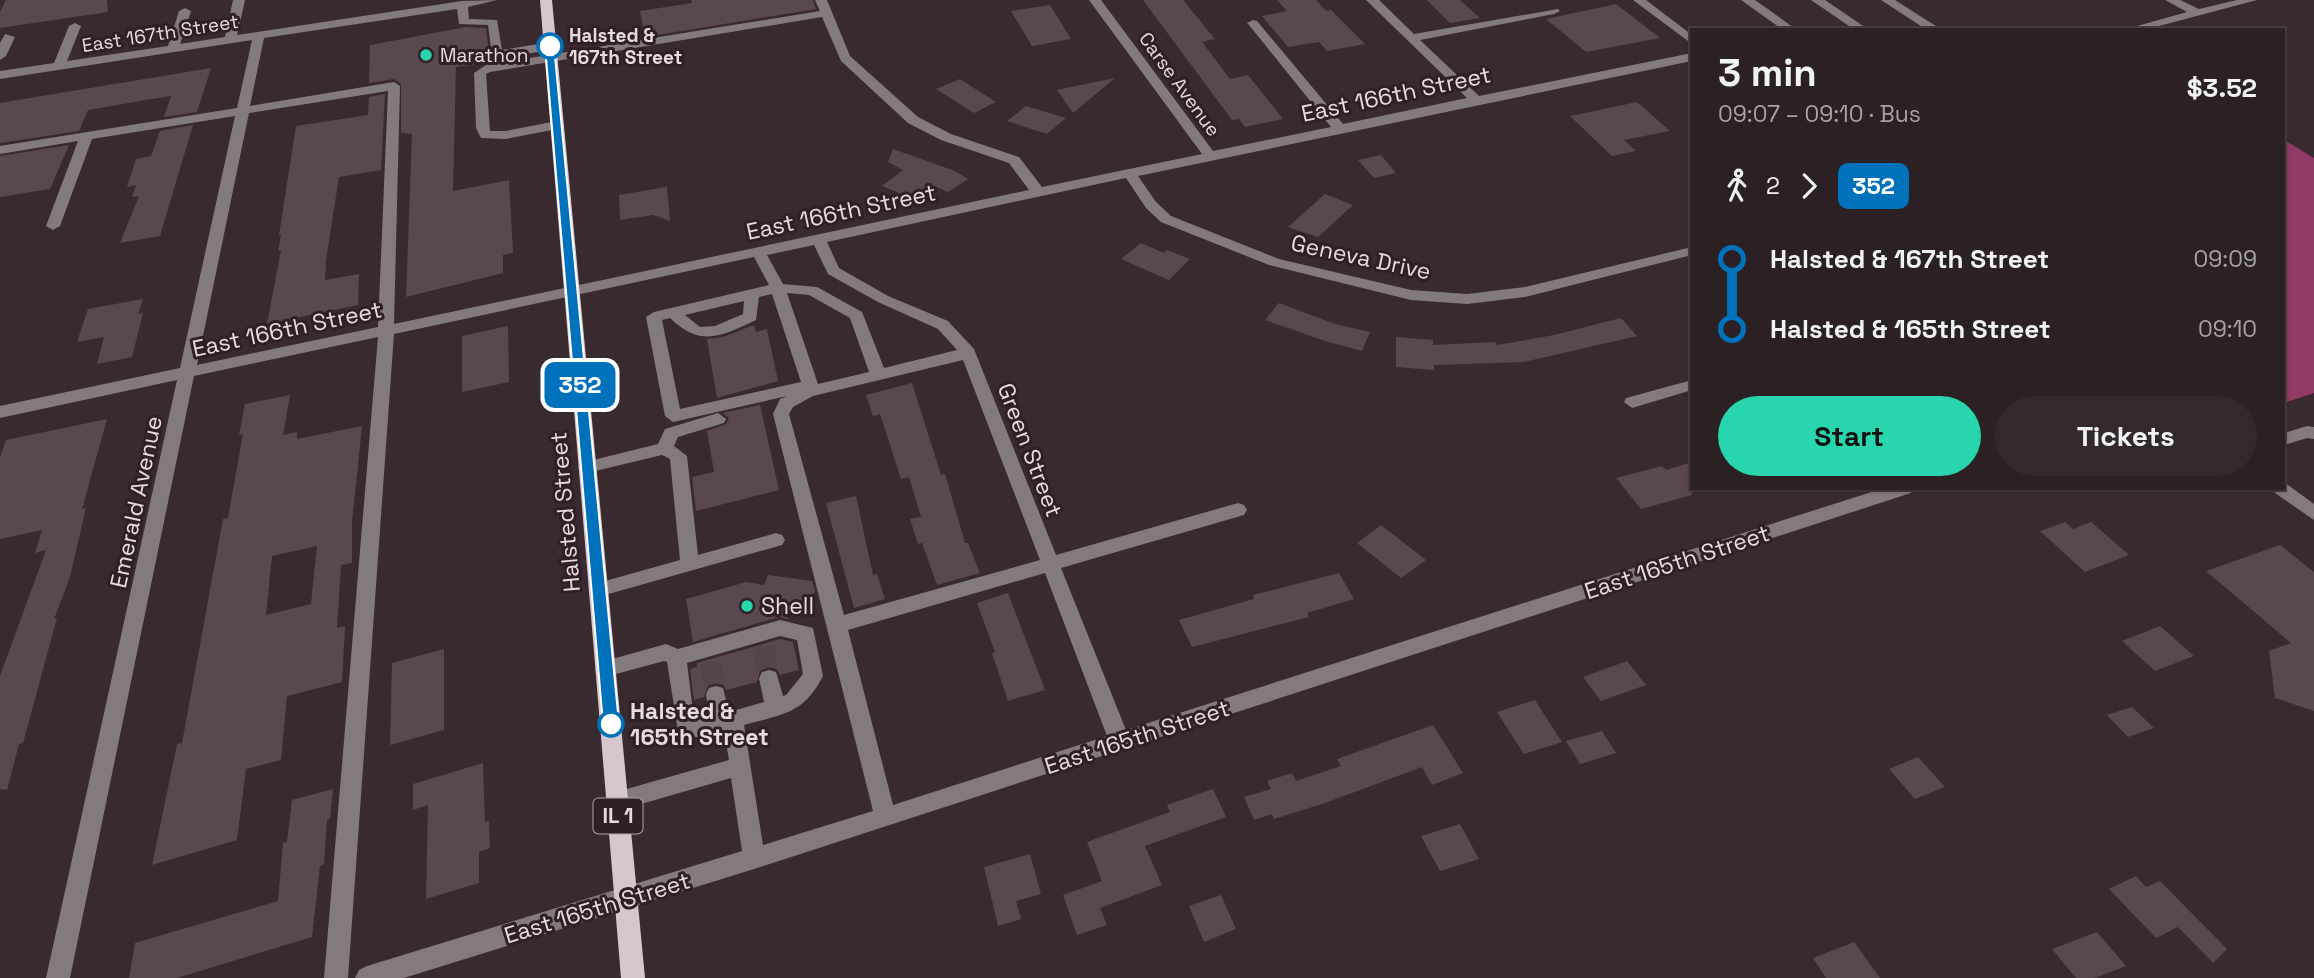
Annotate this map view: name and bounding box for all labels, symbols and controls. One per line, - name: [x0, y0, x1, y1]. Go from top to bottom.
- street label: East 167th Street: [80, 9, 240, 58]
- place label: Halsted & 167th Street: [569, 23, 682, 70]
- street label: Carse Avenue: [1133, 27, 1226, 141]
- marker: Halsted & 167th Street: [537, 33, 563, 59]
- place label: Marathon: [440, 43, 528, 68]
- marker: Marathon: [418, 47, 434, 63]
- text: 3 min: [1718, 49, 1817, 97]
- street label: East 166th Street: [1298, 59, 1494, 129]
- text: $3.52: [2187, 71, 2257, 105]
- text: 09:07 – 09:10 · Bus: [1718, 99, 1921, 129]
- icon: walk: [1718, 167, 1756, 205]
- icon: forward: [1790, 167, 1828, 205]
- text: 352: [1852, 170, 1895, 201]
- text: 2: [1766, 171, 1780, 201]
- street label: East 166th Street: [743, 177, 939, 247]
- street label: Geneva Drive: [1288, 228, 1434, 286]
- text: Halsted & 167th Street: [1770, 242, 2049, 276]
- text: 09:09: [2194, 244, 2257, 274]
- street label: East 166th Street: [189, 294, 385, 364]
- text: Halsted & 165th Street: [1770, 312, 2051, 346]
- text: 09:10: [2198, 314, 2257, 344]
- line badge: 352: [540, 362, 620, 408]
- text: 352: [558, 369, 602, 400]
- street label: Green Street: [991, 379, 1069, 521]
- button: Start: [1718, 396, 1981, 476]
- button: Tickets: [1995, 396, 2257, 476]
- street label: Emerald Avenue: [103, 413, 169, 591]
- street label: Halsted Street: [543, 431, 587, 593]
- street label: East 165th Street: [1581, 518, 1773, 606]
- place label: Shell: [761, 591, 814, 621]
- marker: Shell: [739, 598, 755, 614]
- street label: East 165th Street: [1041, 693, 1233, 781]
- place label: Halsted & 165th Street: [630, 696, 769, 752]
- marker: Halsted & 165th Street: [598, 711, 624, 737]
- road number: IL 1: [594, 798, 642, 834]
- street label: East 165th Street: [500, 865, 694, 951]

